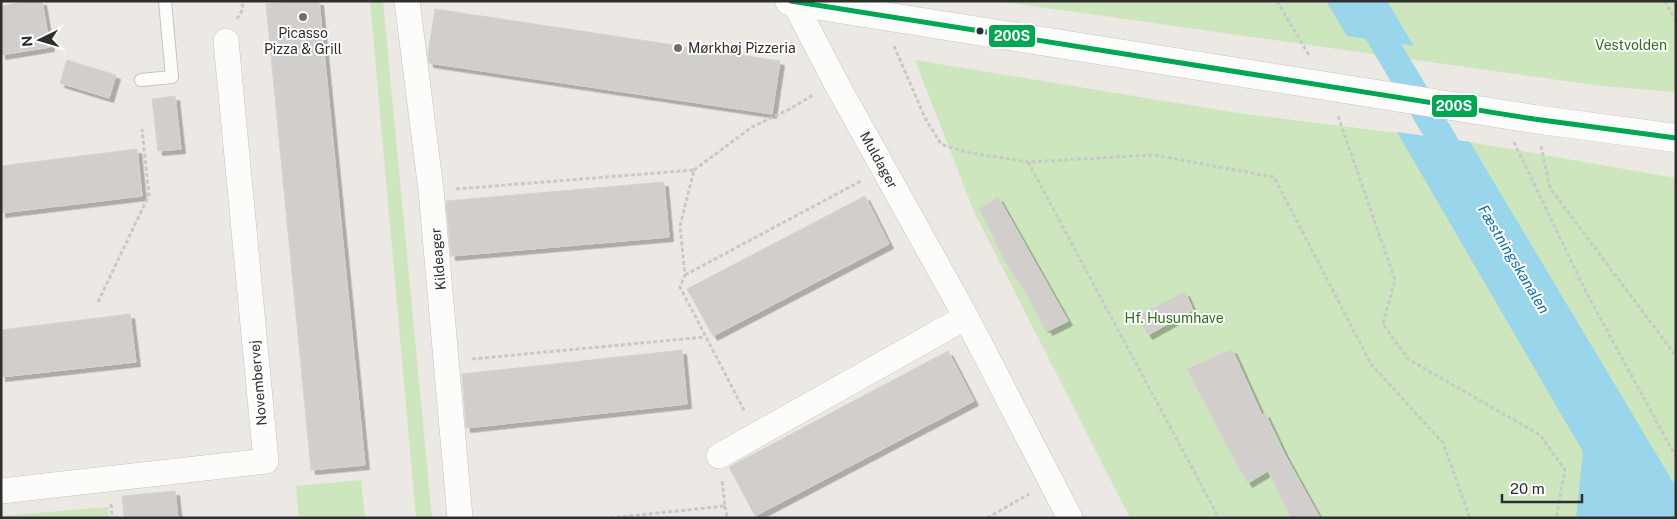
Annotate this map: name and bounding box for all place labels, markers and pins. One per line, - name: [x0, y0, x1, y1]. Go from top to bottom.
- marker: Picasso Pizza & Grill: [297, 11, 309, 23]
- place label: Picasso Pizza & Grill: [264, 25, 342, 57]
- unlabelled marker: [975, 26, 985, 36]
- place label: Mørkhøj Pizzeria: [688, 40, 796, 56]
- marker: Mørkhøj Pizzeria: [672, 42, 684, 54]

